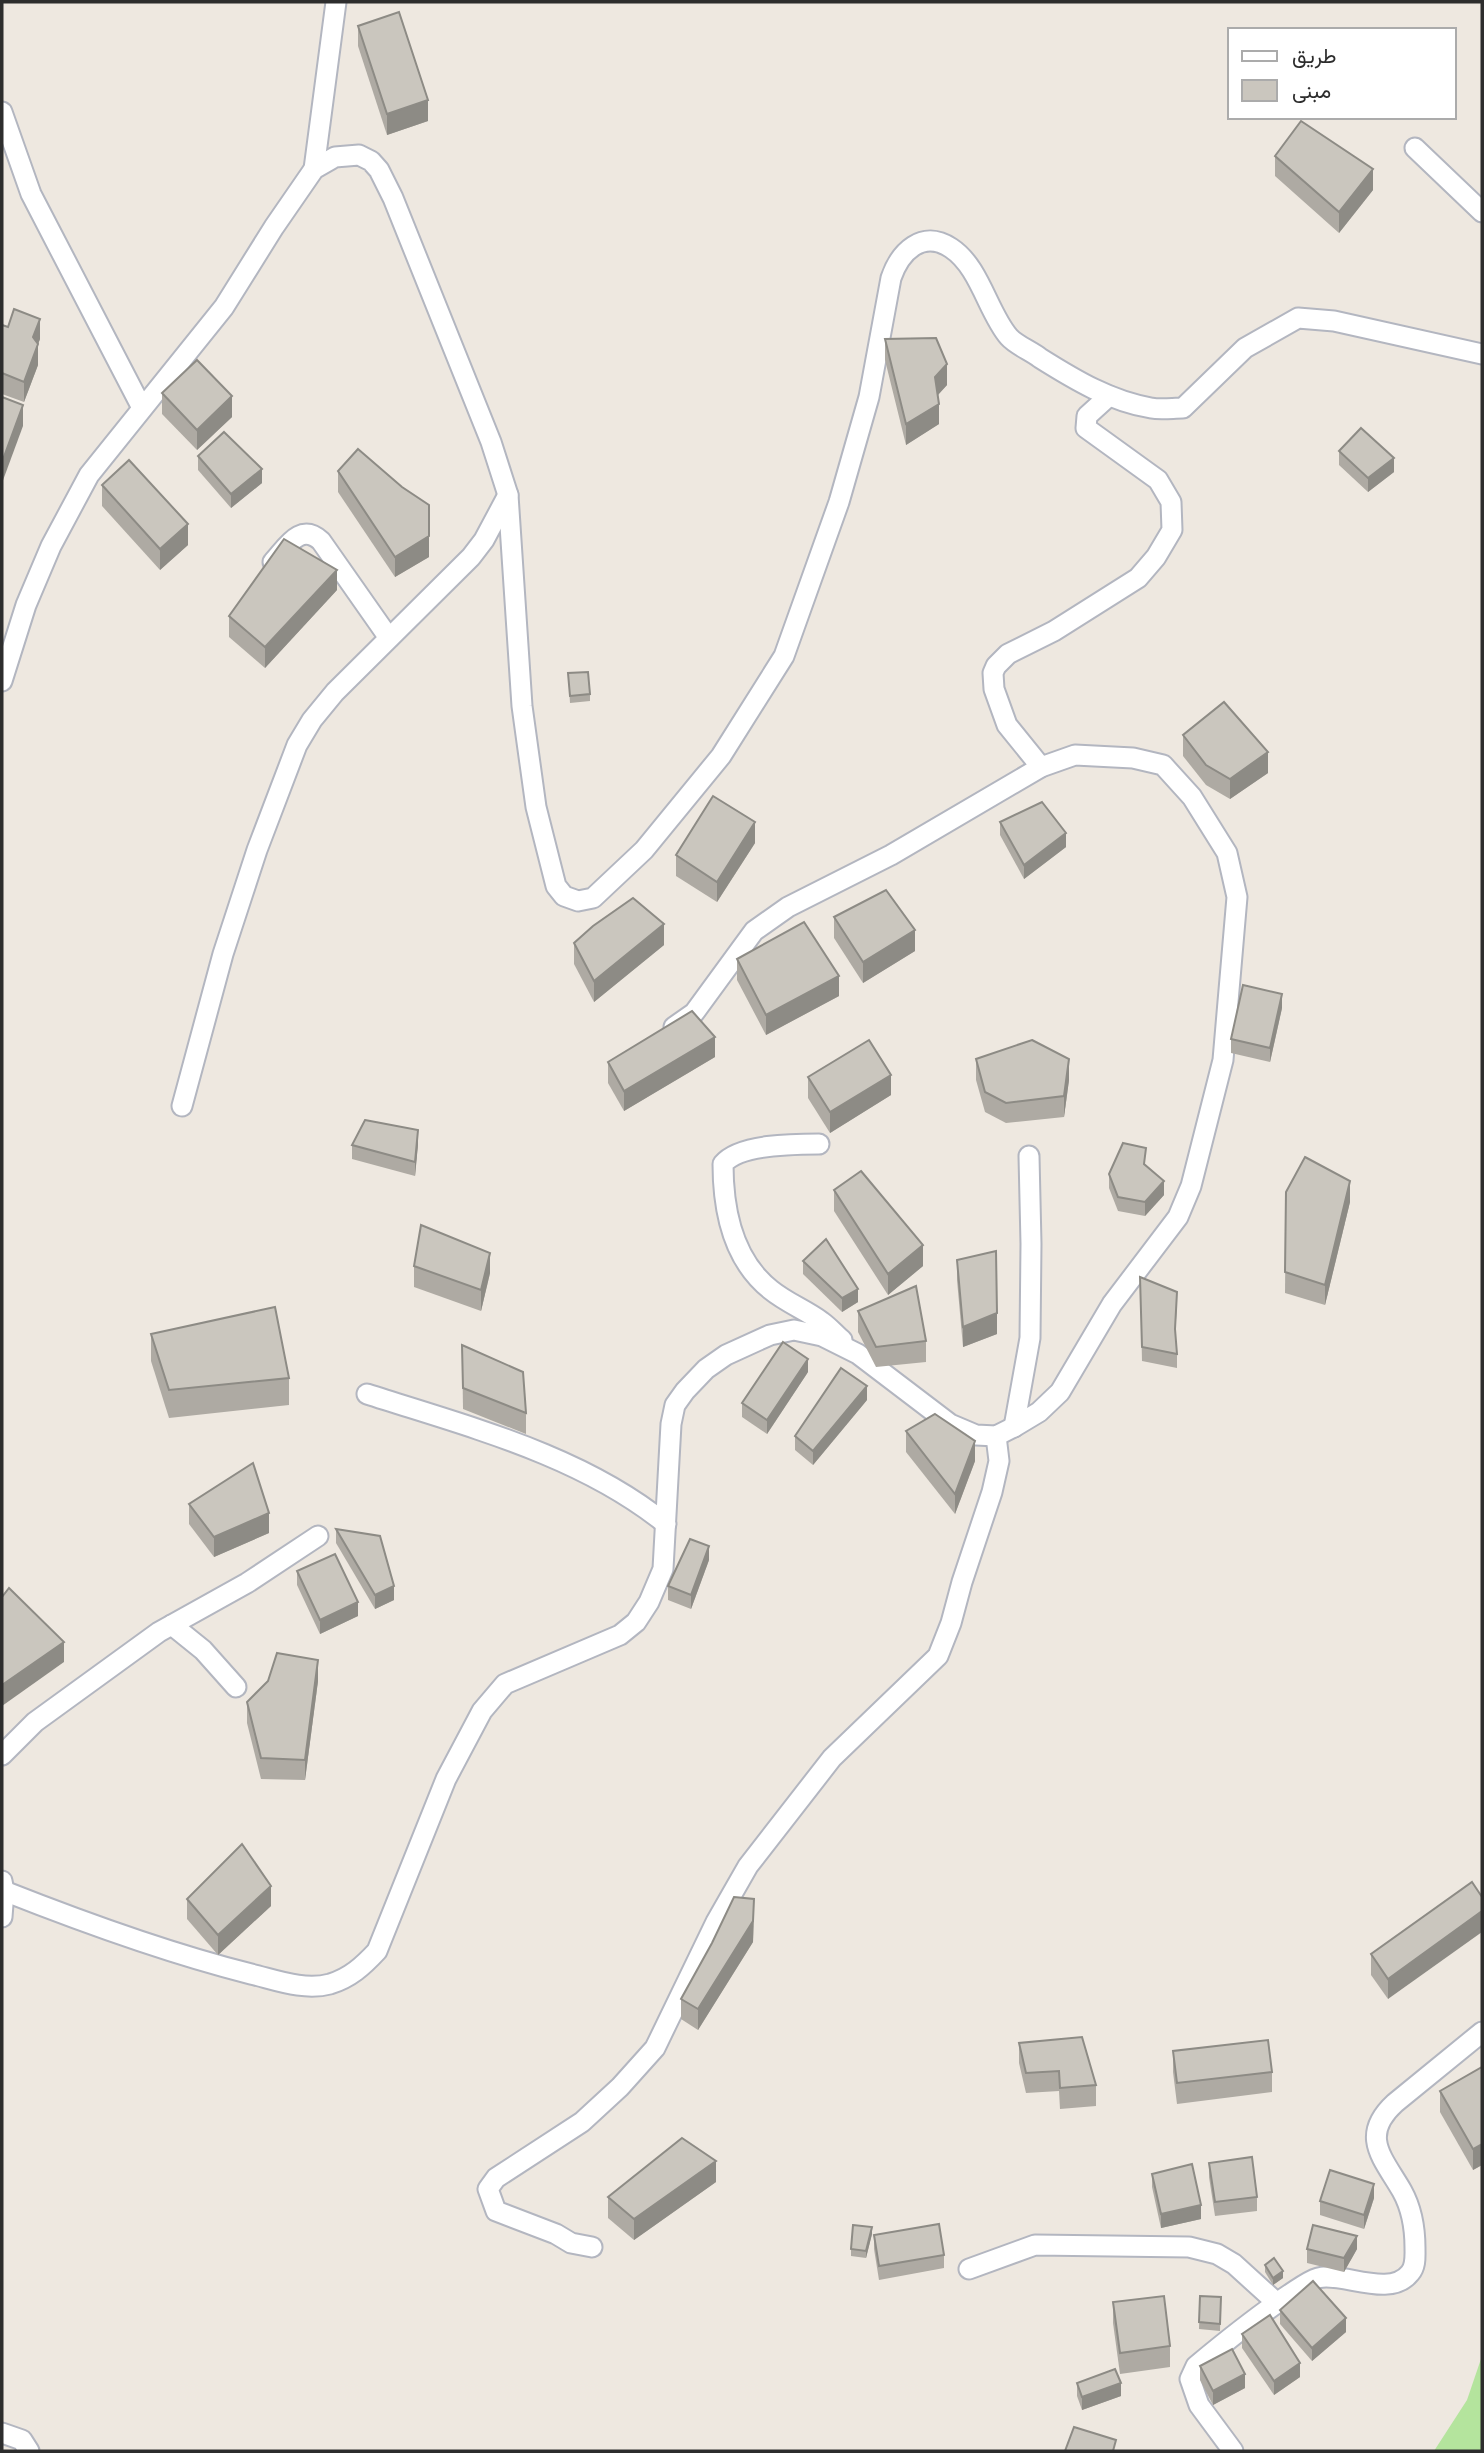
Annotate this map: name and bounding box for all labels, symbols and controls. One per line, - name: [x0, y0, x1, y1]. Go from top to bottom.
- legend: [1228, 28, 1456, 119]
- text: طريق: [1292, 43, 1337, 69]
- text: مبنى: [1292, 78, 1331, 103]

